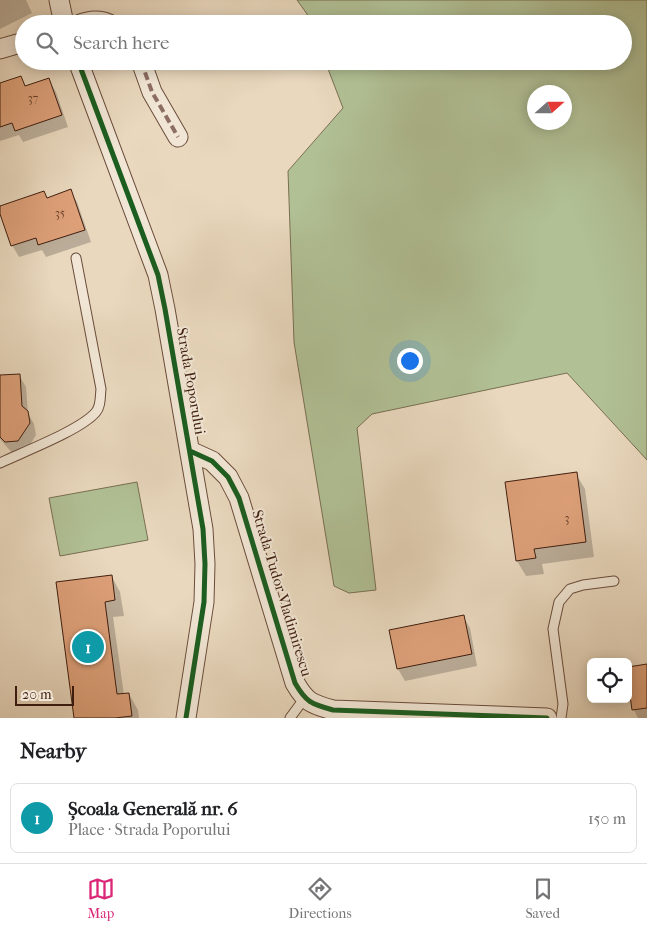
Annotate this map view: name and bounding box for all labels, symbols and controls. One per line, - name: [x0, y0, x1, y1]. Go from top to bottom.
- search box: [15, 15, 632, 70]
- icon: search: [33, 29, 61, 57]
- text: Search here: [73, 32, 169, 54]
- north arrow: [527, 85, 572, 130]
- house number: 37: [28, 91, 39, 105]
- house number: 35: [55, 206, 65, 220]
- street label: Strada Poporului: [173, 326, 209, 437]
- your location: [397, 348, 423, 374]
- street label: Strada Tudor Vladimirescu: [248, 508, 316, 679]
- house number: 3: [565, 511, 570, 525]
- pin: 1: [72, 628, 104, 666]
- map controls: [587, 658, 632, 703]
- button: locate: [587, 658, 632, 703]
- scale bar: [15, 683, 74, 706]
- text: 20 m: [22, 686, 52, 703]
- text: Nearby: [20, 739, 86, 763]
- text: Școala Generală nr. 6: [68, 798, 237, 820]
- text: 1: [34, 809, 40, 828]
- text: 150 m: [588, 809, 626, 828]
- text: Place · Strada Poporului: [68, 820, 230, 839]
- tab: Map: [87, 875, 115, 922]
- tab: Directions: [289, 875, 352, 922]
- tab: Saved: [525, 875, 560, 922]

